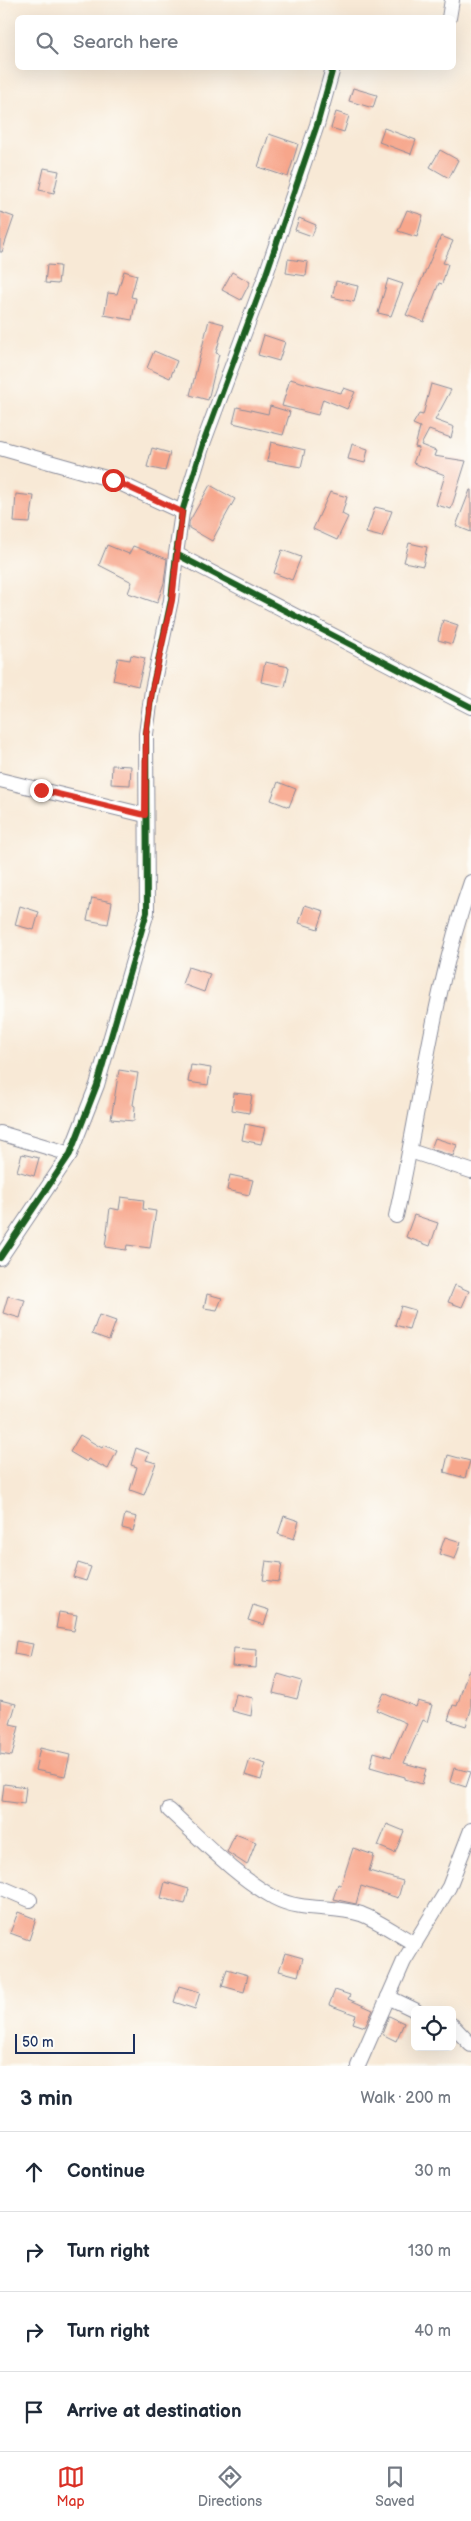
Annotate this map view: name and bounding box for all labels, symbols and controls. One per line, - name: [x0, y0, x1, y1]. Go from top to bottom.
- search box: [15, 15, 456, 70]
- icon: search: [33, 29, 61, 57]
- text: Search here: [73, 31, 178, 54]
- route start: [102, 469, 125, 492]
- route end: [30, 779, 53, 802]
- map controls: [411, 2006, 456, 2051]
- button: locate: [411, 2006, 456, 2051]
- scale bar: [15, 2031, 135, 2054]
- text: 50 m: [22, 2034, 54, 2051]
- text: 3 min: [20, 2086, 73, 2111]
- text: Walk · 200 m: [361, 2089, 451, 2108]
- icon: ahead: [20, 2158, 48, 2186]
- text: Continue: [67, 2160, 145, 2183]
- text: 30 m: [414, 2162, 451, 2181]
- icon: right: [20, 2238, 48, 2266]
- text: Turn right: [67, 2240, 150, 2263]
- text: 130 m: [408, 2242, 451, 2261]
- icon: right: [20, 2318, 48, 2346]
- text: Turn right: [67, 2320, 150, 2343]
- text: 40 m: [414, 2322, 451, 2341]
- icon: arrive: [20, 2398, 48, 2426]
- text: Arrive at destination: [67, 2400, 242, 2423]
- tab: Map: [57, 2463, 85, 2510]
- tab: Directions: [198, 2463, 262, 2510]
- tab: Saved: [375, 2463, 414, 2510]

